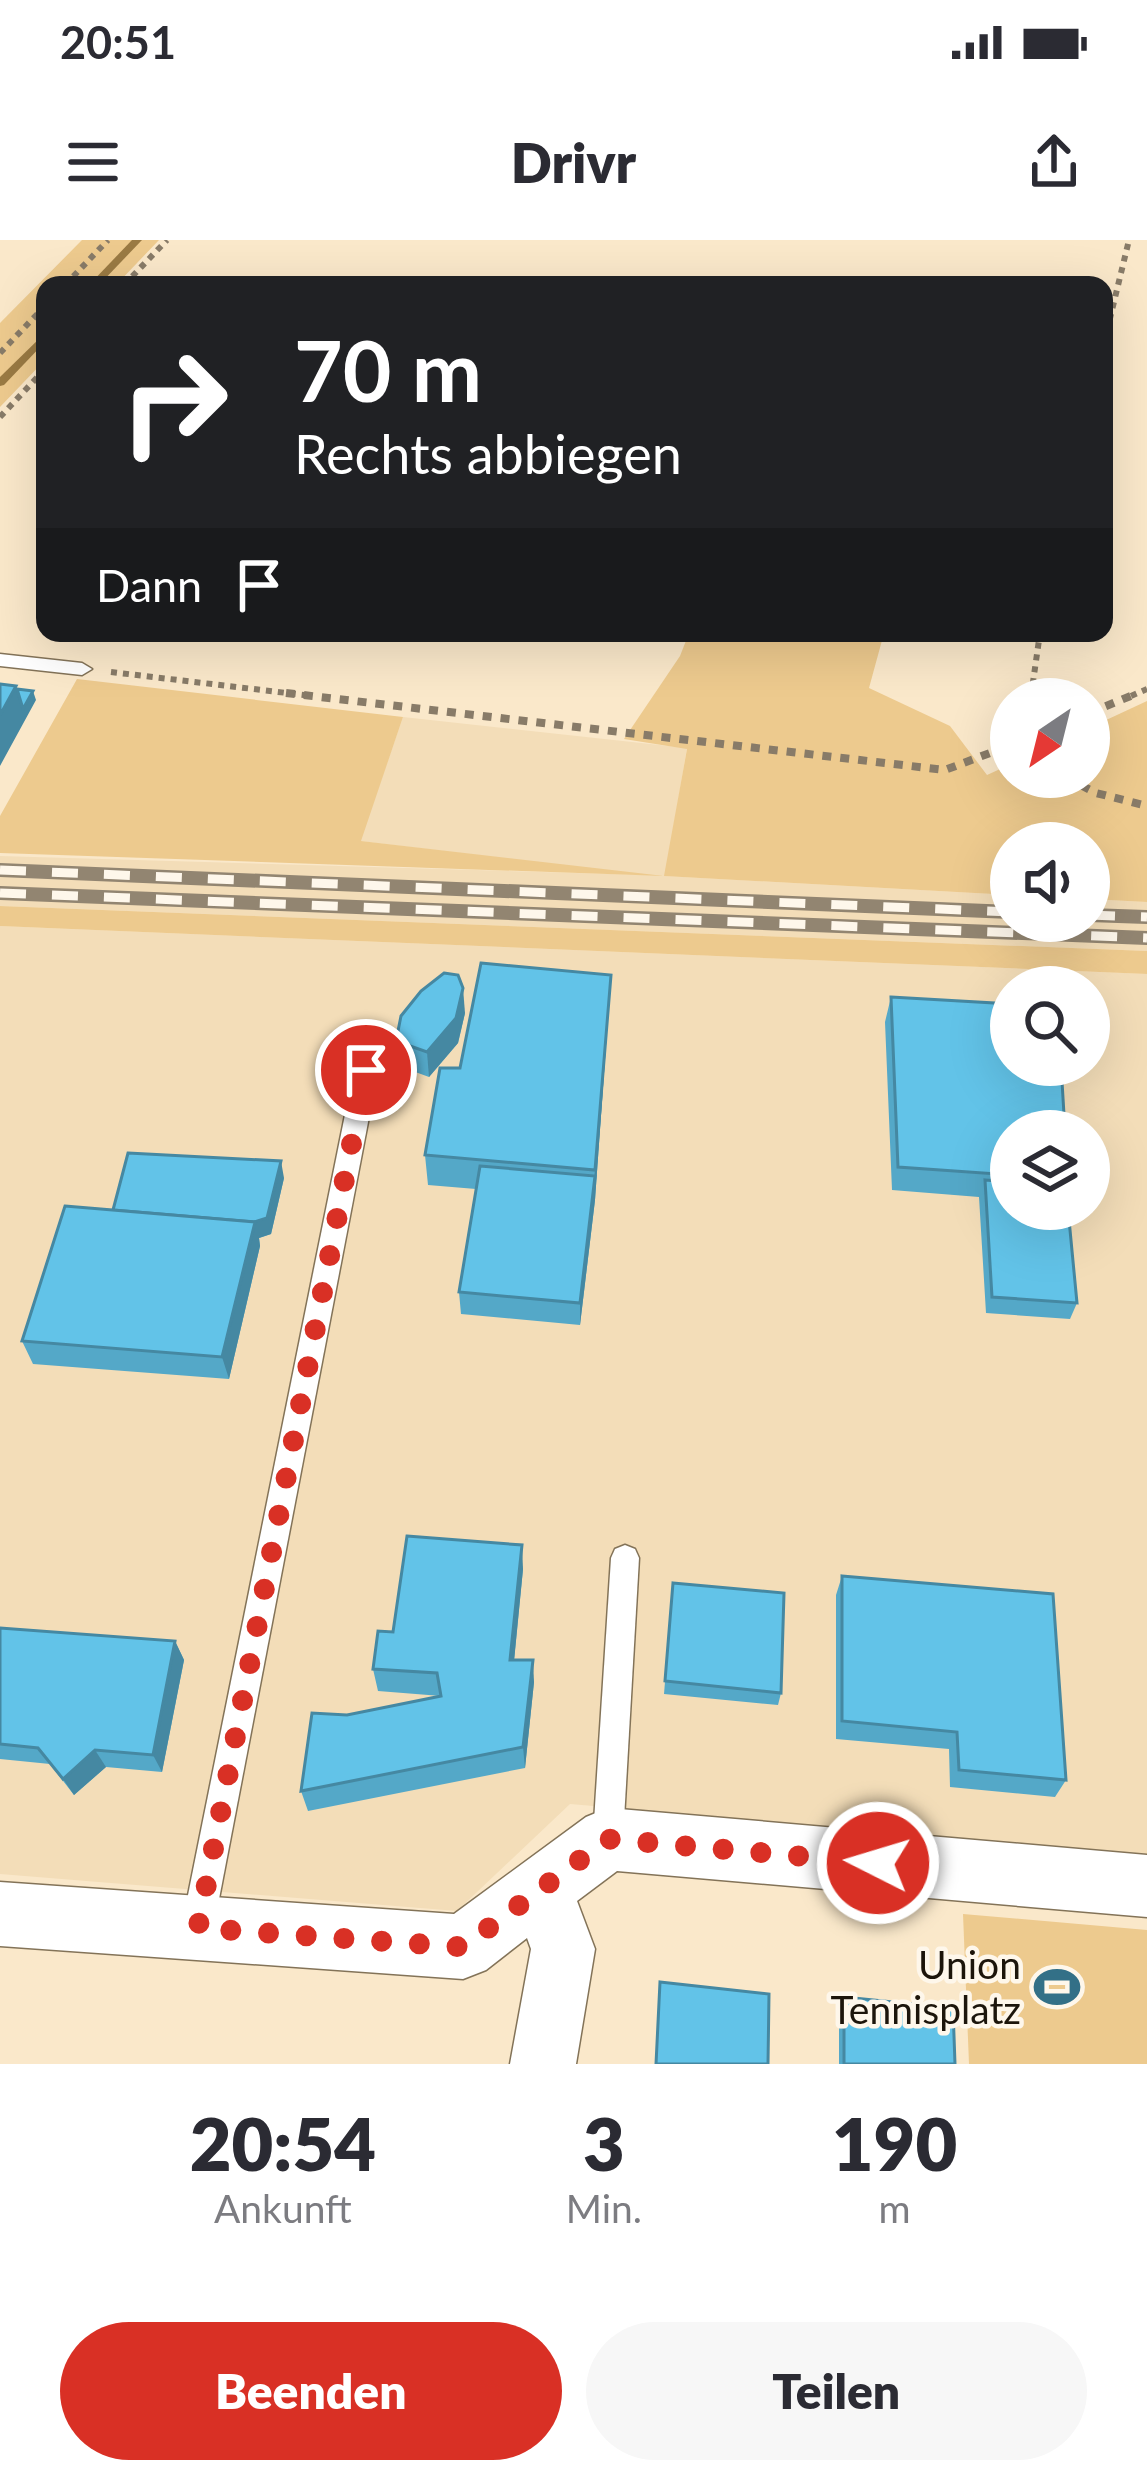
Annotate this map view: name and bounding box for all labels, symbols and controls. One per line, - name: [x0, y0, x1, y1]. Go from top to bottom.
- text: 20:51: [60, 15, 176, 69]
- icon: menu: [60, 129, 126, 195]
- icon: share: [1021, 129, 1087, 195]
- text: Drivr: [511, 130, 636, 195]
- text: 70 m: [294, 319, 482, 420]
- icon: right: [96, 324, 252, 480]
- text: Rechts abbiegen: [294, 421, 682, 486]
- icon: arrive: [226, 552, 292, 618]
- text: Dann: [96, 558, 202, 612]
- north arrow: [990, 678, 1110, 798]
- map controls: [990, 678, 1110, 1230]
- button: sound: [990, 822, 1110, 942]
- button: search: [990, 966, 1110, 1086]
- pin: [315, 1019, 417, 1121]
- icon: arrive: [333, 1037, 399, 1103]
- button: layers: [990, 1110, 1110, 1230]
- position arrow: [815, 1800, 941, 1926]
- place label: Union Tennisplatz: [831, 1941, 1021, 2032]
- sports icon: Union Tennisplatz: [1032, 1962, 1082, 2012]
- text: 20:54: [190, 2100, 376, 2186]
- text: 3: [583, 2100, 625, 2186]
- text: 190: [832, 2100, 957, 2186]
- text: Ankunft: [214, 2185, 352, 2231]
- text: Min.: [566, 2185, 642, 2231]
- text: m: [878, 2185, 911, 2231]
- button: Beenden: [60, 2322, 562, 2460]
- button: Teilen: [586, 2322, 1087, 2460]

